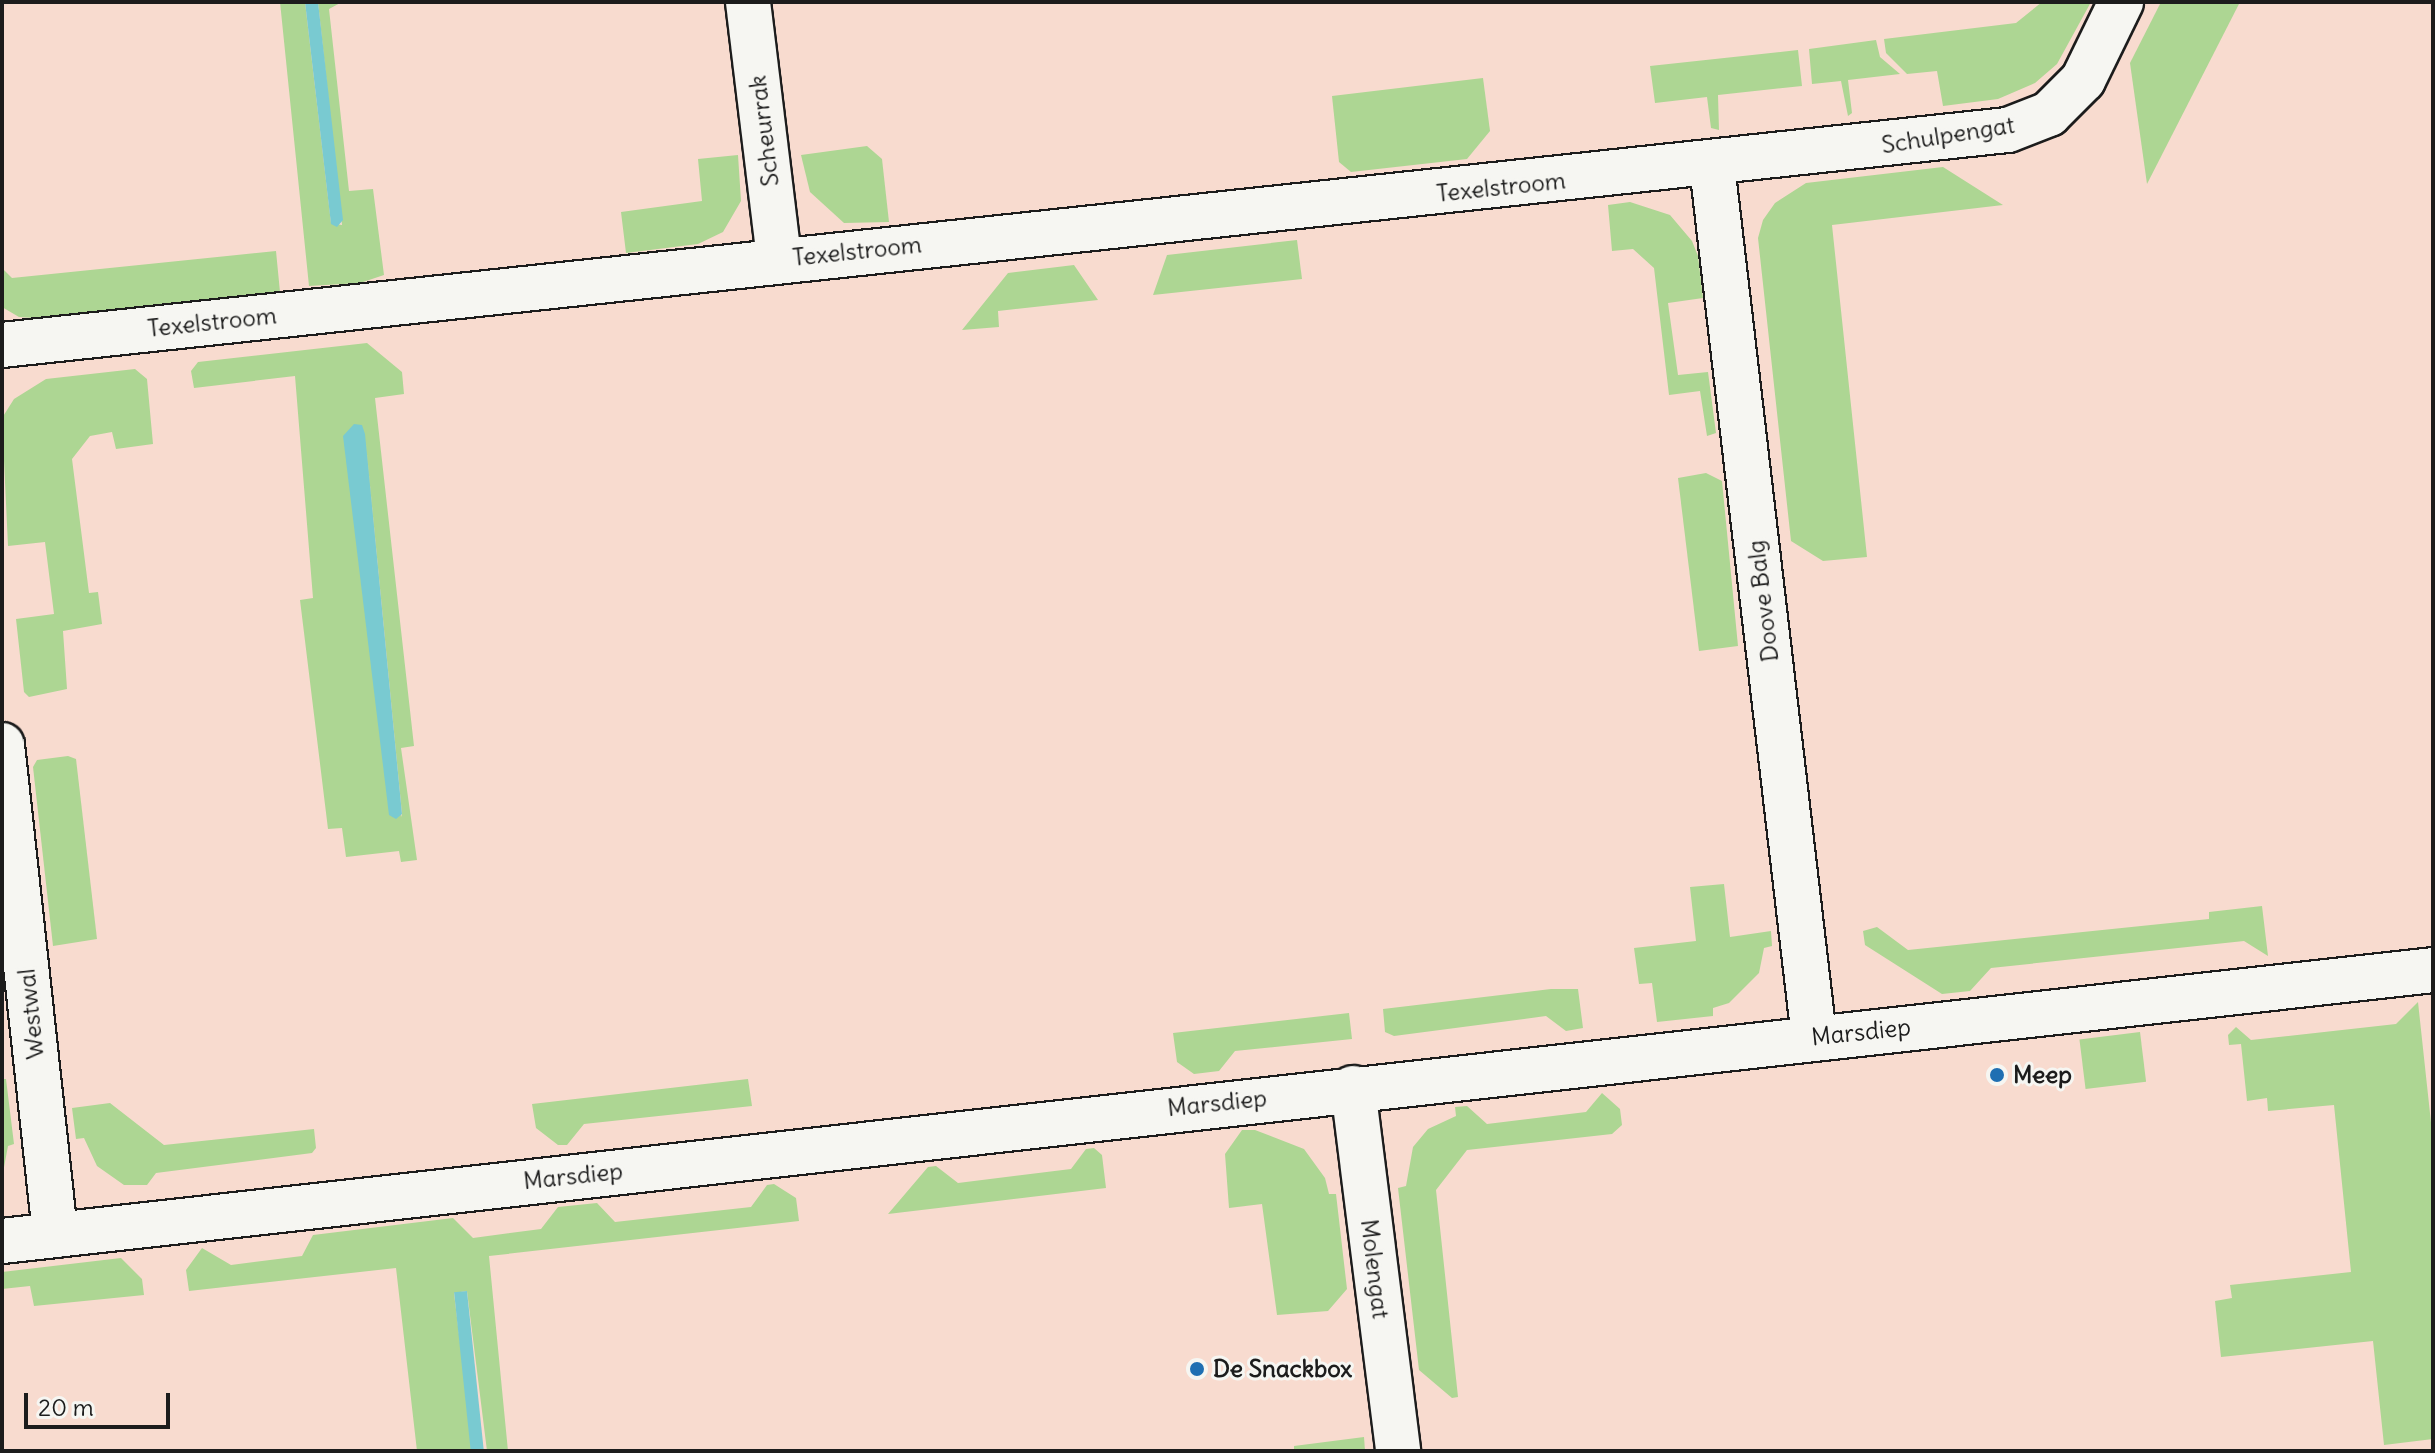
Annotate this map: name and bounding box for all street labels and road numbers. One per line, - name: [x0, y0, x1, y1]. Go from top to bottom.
- street label: Scheurrak: [743, 74, 785, 188]
- street label: Schulpengat: [1879, 110, 2017, 160]
- street label: Texelstroom: [1435, 166, 1567, 208]
- street label: Texelstroom: [791, 230, 923, 272]
- street label: Texelstroom: [146, 301, 278, 343]
- street label: Doove Balg: [1741, 538, 1785, 664]
- street label: Westwal: [12, 967, 50, 1061]
- street label: Marsdiep: [1810, 1012, 1912, 1052]
- street label: Marsdiep: [1166, 1083, 1268, 1123]
- street label: Marsdiep: [522, 1156, 624, 1196]
- street label: Molengat: [1355, 1218, 1395, 1320]

